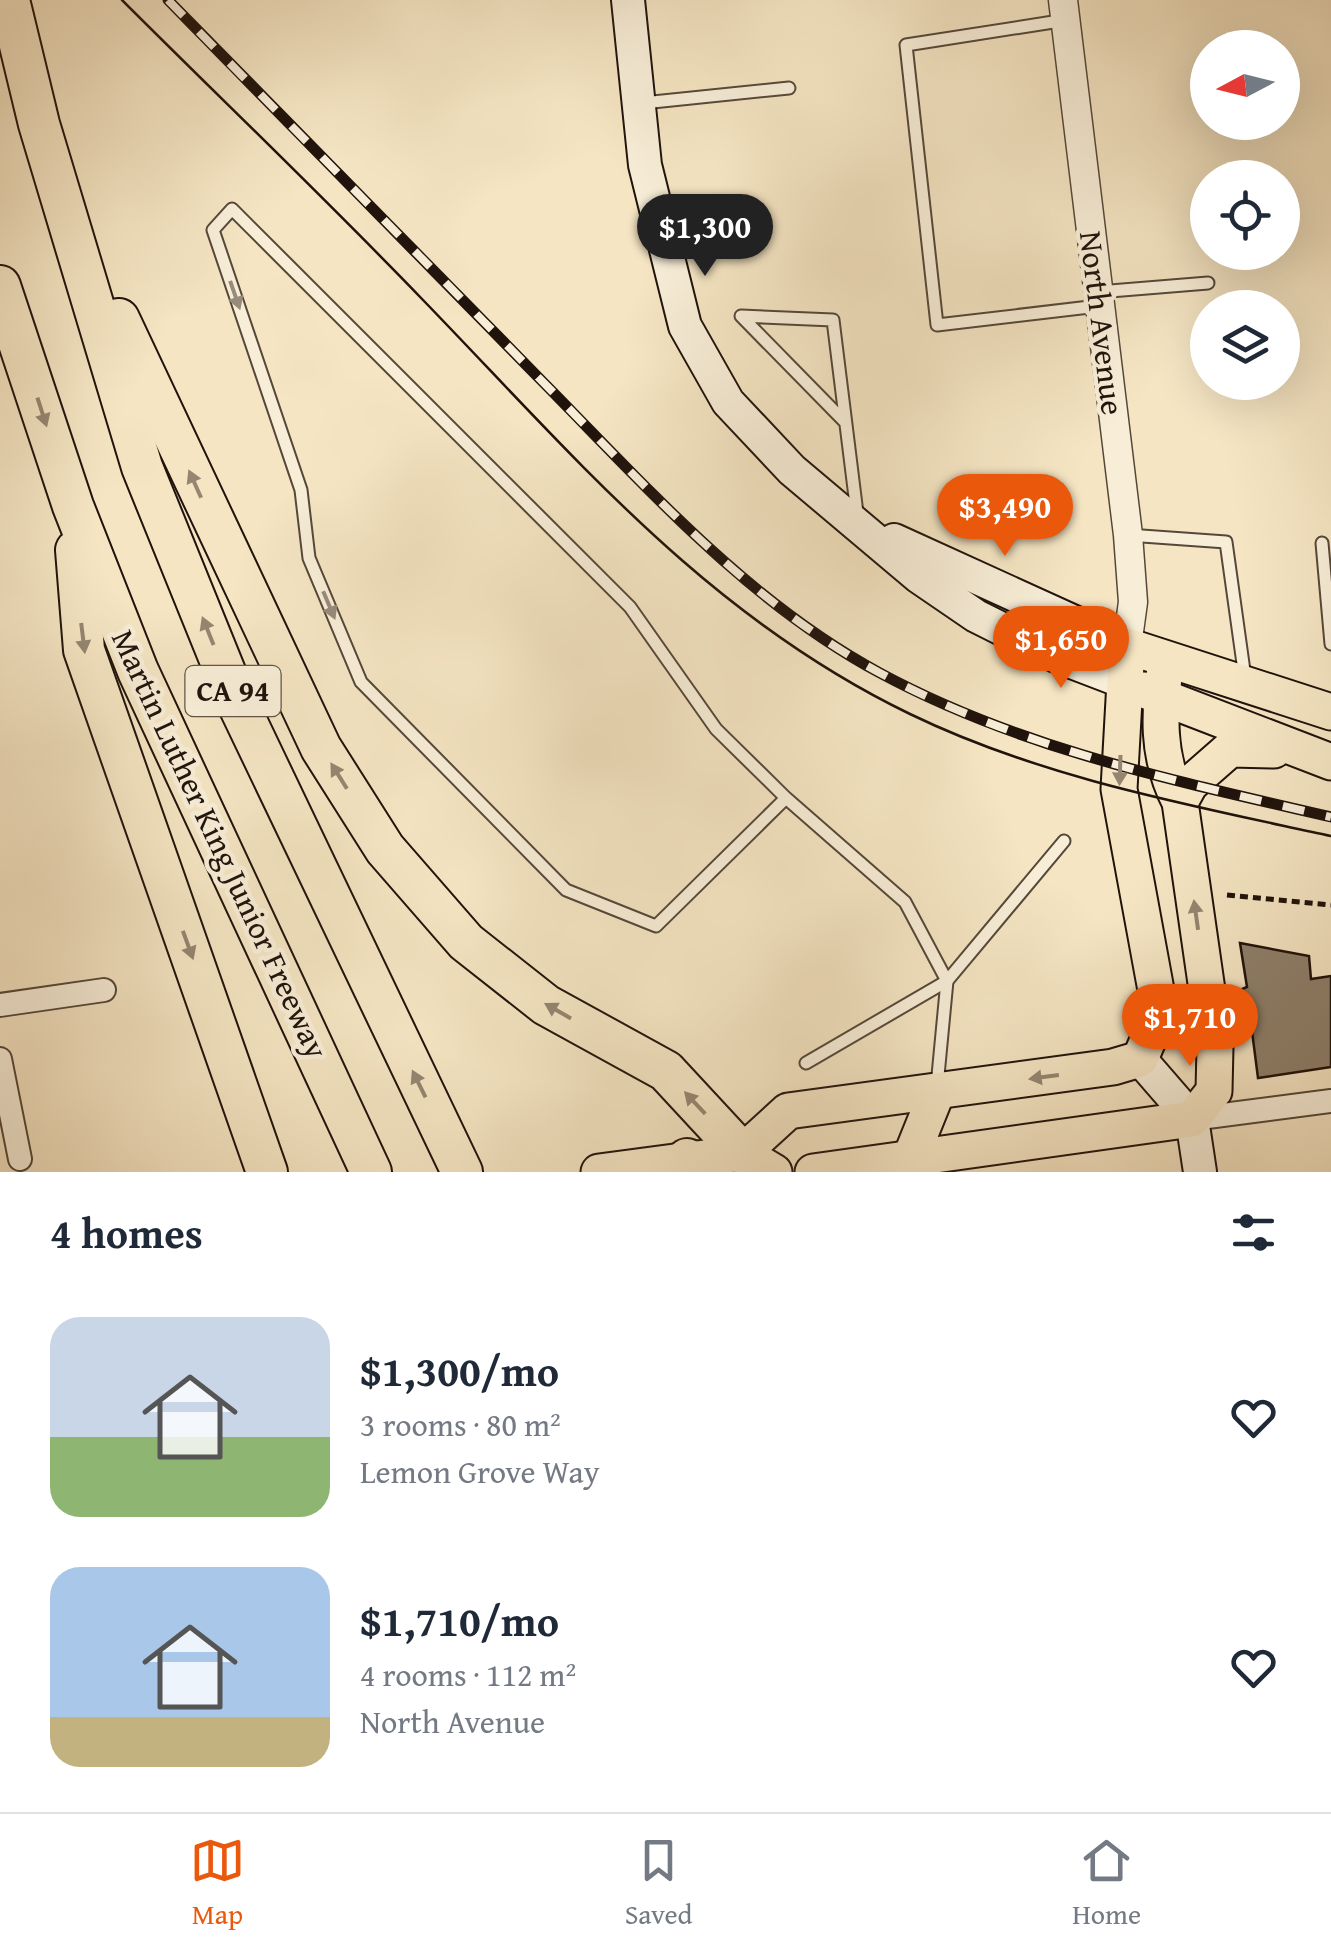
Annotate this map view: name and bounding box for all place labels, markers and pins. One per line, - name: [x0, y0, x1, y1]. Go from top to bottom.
- pin: $1,300: [624, 194, 786, 279]
- pin: $3,490: [924, 474, 1086, 559]
- pin: $1,650: [980, 606, 1142, 691]
- pin: $1,710: [1109, 984, 1271, 1069]

